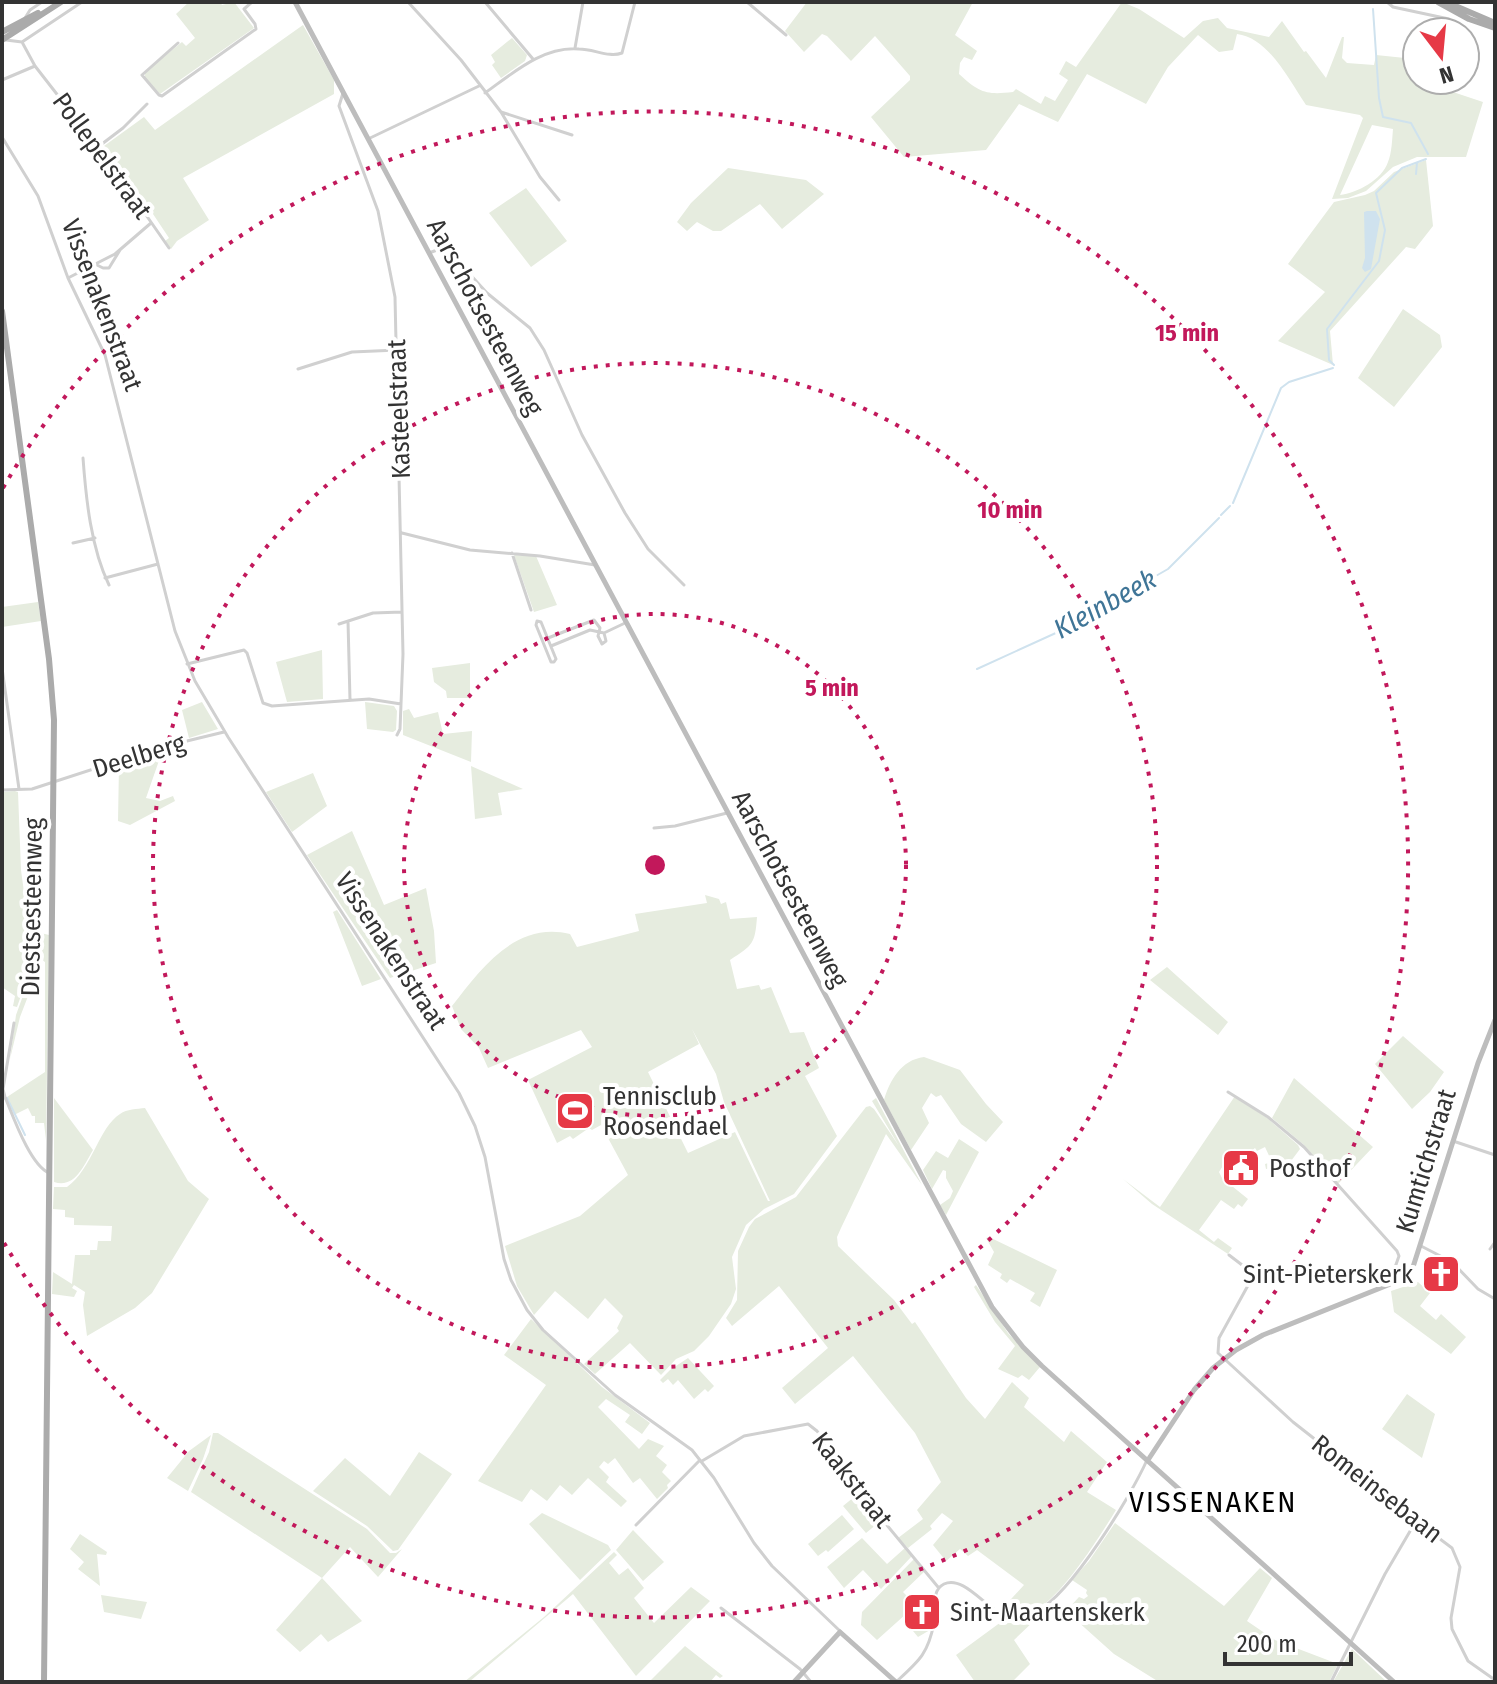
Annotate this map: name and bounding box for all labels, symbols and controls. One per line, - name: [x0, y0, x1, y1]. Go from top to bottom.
- north arrow: [1401, 16, 1481, 96]
- text: N: [1436, 60, 1456, 90]
- street label: Pollepelstraat: [46, 87, 158, 225]
- street label: Aarschotsesteenweg: [420, 214, 550, 421]
- street label: Vissenakenstraat: [55, 215, 149, 396]
- text: 15 min: [1155, 319, 1219, 347]
- street label: Kasteelstraat: [381, 338, 417, 479]
- text: 10 min: [977, 496, 1043, 524]
- water label: Kleinbeek: [1048, 562, 1162, 646]
- text: 5 min: [805, 674, 859, 702]
- street label: Deelberg: [89, 727, 190, 785]
- street label: Aarschotsesteenweg: [725, 786, 855, 993]
- street label: Diestsesteenweg: [15, 817, 49, 997]
- centre of rings: [641, 851, 669, 879]
- street label: Vissenakenstraat: [329, 867, 454, 1036]
- place label: Tennisclub Roosendael: [603, 1081, 728, 1142]
- street label: Kumtichstraat: [1389, 1085, 1463, 1237]
- sports icon: Tennisclub Roosendael: [554, 1090, 596, 1132]
- public building icon: Posthof: [1220, 1147, 1262, 1189]
- place label: Posthof: [1269, 1153, 1352, 1184]
- church icon: Sint-Pieterskerk: [1420, 1253, 1462, 1295]
- place label: Sint-Pieterskerk: [1243, 1259, 1414, 1290]
- street label: Kaakstraat: [805, 1426, 899, 1534]
- street label: Romeinsebaan: [1306, 1428, 1448, 1550]
- district label: VISSENAKEN: [1129, 1484, 1297, 1520]
- church icon: Sint-Maartenskerk: [901, 1591, 943, 1633]
- place label: Sint-Maartenskerk: [950, 1597, 1146, 1628]
- scale bar: [1225, 1616, 1351, 1666]
- text: 200 m: [1237, 1630, 1297, 1658]

